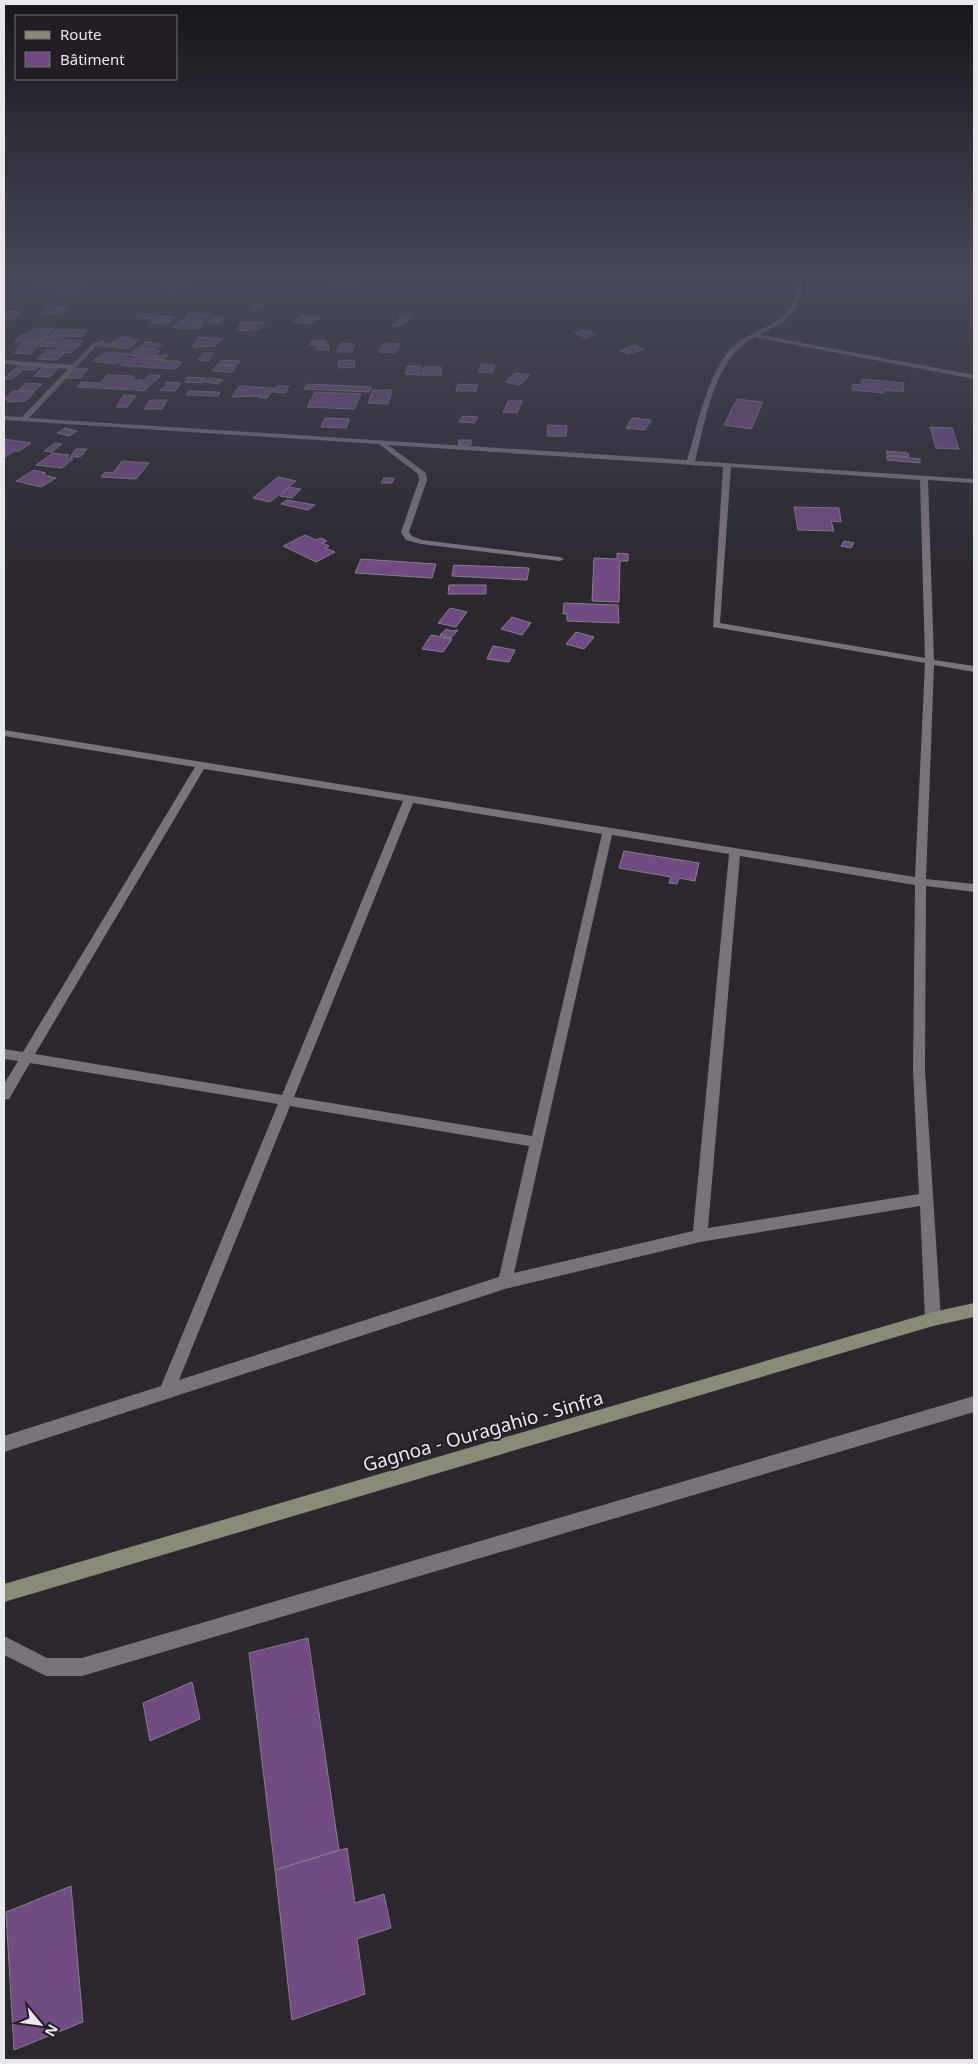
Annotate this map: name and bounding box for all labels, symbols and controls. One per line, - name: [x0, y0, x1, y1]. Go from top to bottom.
- legend: [15, 15, 178, 80]
- text: Route: [60, 24, 102, 44]
- text: Bâtiment: [60, 49, 125, 69]
- street label: Gagnoa - Ouragahio - Sinfra: [360, 1384, 606, 1478]
- north arrow: [15, 1999, 65, 2049]
- text: N: [41, 2021, 63, 2040]

